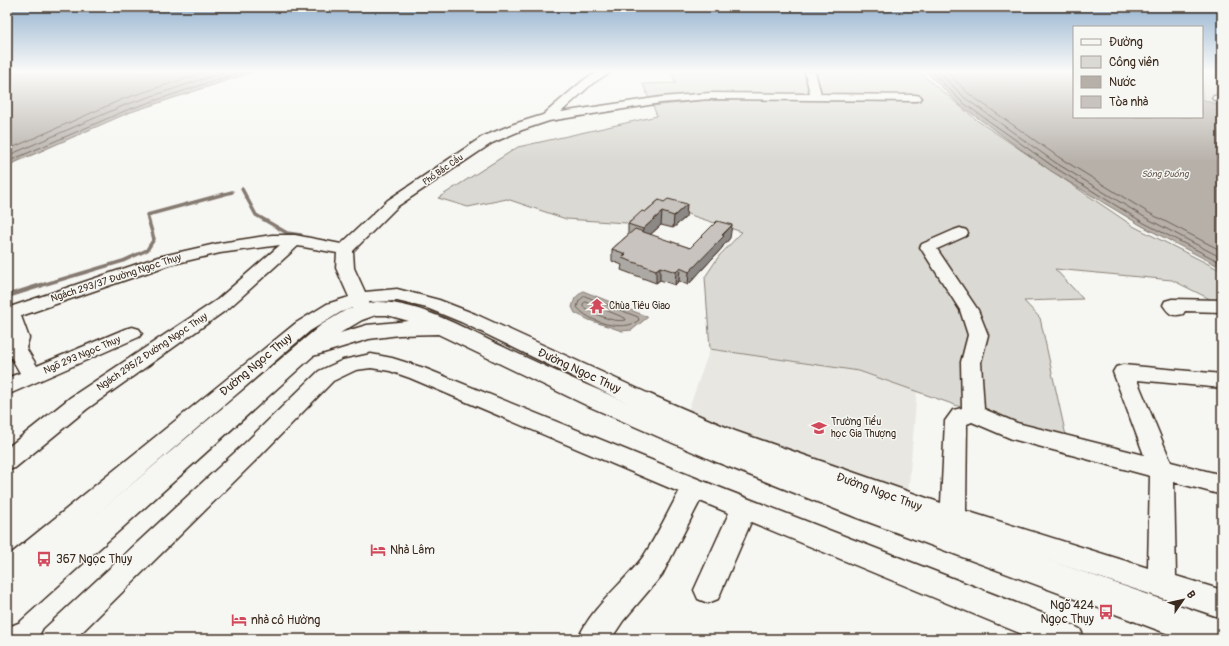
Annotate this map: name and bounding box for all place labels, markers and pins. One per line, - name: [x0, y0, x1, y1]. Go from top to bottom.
- temple icon: Chùa Tiêu Giao: [588, 297, 606, 315]
- place label: Chùa Tiêu Giao: [609, 300, 671, 312]
- place label: Trường Tiểu học Gia Thượng: [831, 415, 896, 440]
- school or university icon: Trường Tiểu học Gia Thượng: [810, 419, 828, 437]
- hotel icon: Nhà Lâm: [369, 541, 387, 559]
- place label: Nhà Lâm: [390, 543, 435, 558]
- bus stop icon: 367 Ngọc Thụy: [35, 550, 53, 568]
- place label: 367 Ngọc Thụy: [56, 552, 132, 567]
- place label: Ngõ 424 Ngọc Thụy: [1041, 598, 1094, 627]
- bus stop icon: Ngõ 424 Ngọc Thụy: [1097, 603, 1115, 621]
- hotel icon: nhà cô Hường: [230, 611, 248, 629]
- place label: nhà cô Hường: [251, 613, 320, 628]

